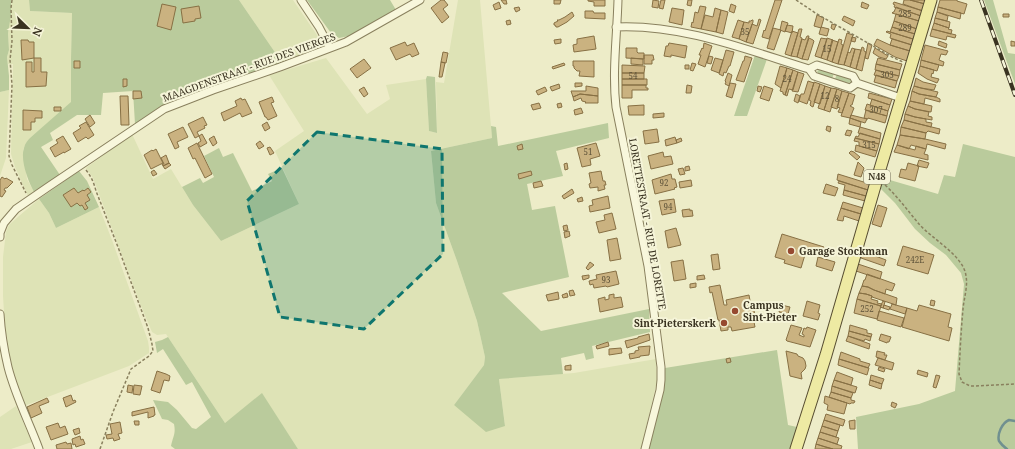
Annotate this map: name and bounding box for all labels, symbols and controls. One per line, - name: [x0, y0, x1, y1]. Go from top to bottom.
- north arrow: [8, 8, 48, 48]
- house number: 285: [898, 8, 912, 19]
- house number: 289: [898, 22, 912, 33]
- text: N: [29, 25, 46, 39]
- house number: 35: [741, 26, 749, 37]
- street label: MAAGDENSTRAAT - RUE DES VIERGES: [161, 29, 337, 105]
- house number: 15: [823, 43, 831, 54]
- house number: 303: [880, 69, 894, 80]
- house number: 54: [629, 70, 638, 81]
- house number: 24: [783, 73, 792, 84]
- house number: 12: [821, 90, 829, 101]
- house number: 8: [835, 93, 840, 104]
- house number: 307: [869, 104, 883, 115]
- street label: LORETTESTRAAT - RUE DE LORETTE: [626, 137, 670, 311]
- house number: 315: [862, 139, 876, 150]
- house number: 51: [584, 146, 592, 157]
- road number: N48: [864, 170, 890, 184]
- house number: 92: [660, 177, 668, 188]
- house number: 94: [664, 201, 673, 212]
- place label: Garage Stockman: [799, 244, 888, 258]
- marker: Garage Stockman: [786, 246, 796, 256]
- house number: 242E: [906, 254, 924, 265]
- house number: 93: [602, 274, 611, 285]
- place label: Campus Sint-Pieter: [743, 298, 798, 324]
- house number: 252: [860, 303, 874, 314]
- marker: Campus Sint-Pieter: [730, 306, 740, 316]
- place label: Sint-Pieterskerk: [634, 316, 717, 330]
- marker: Sint-Pieterskerk: [719, 318, 729, 328]

